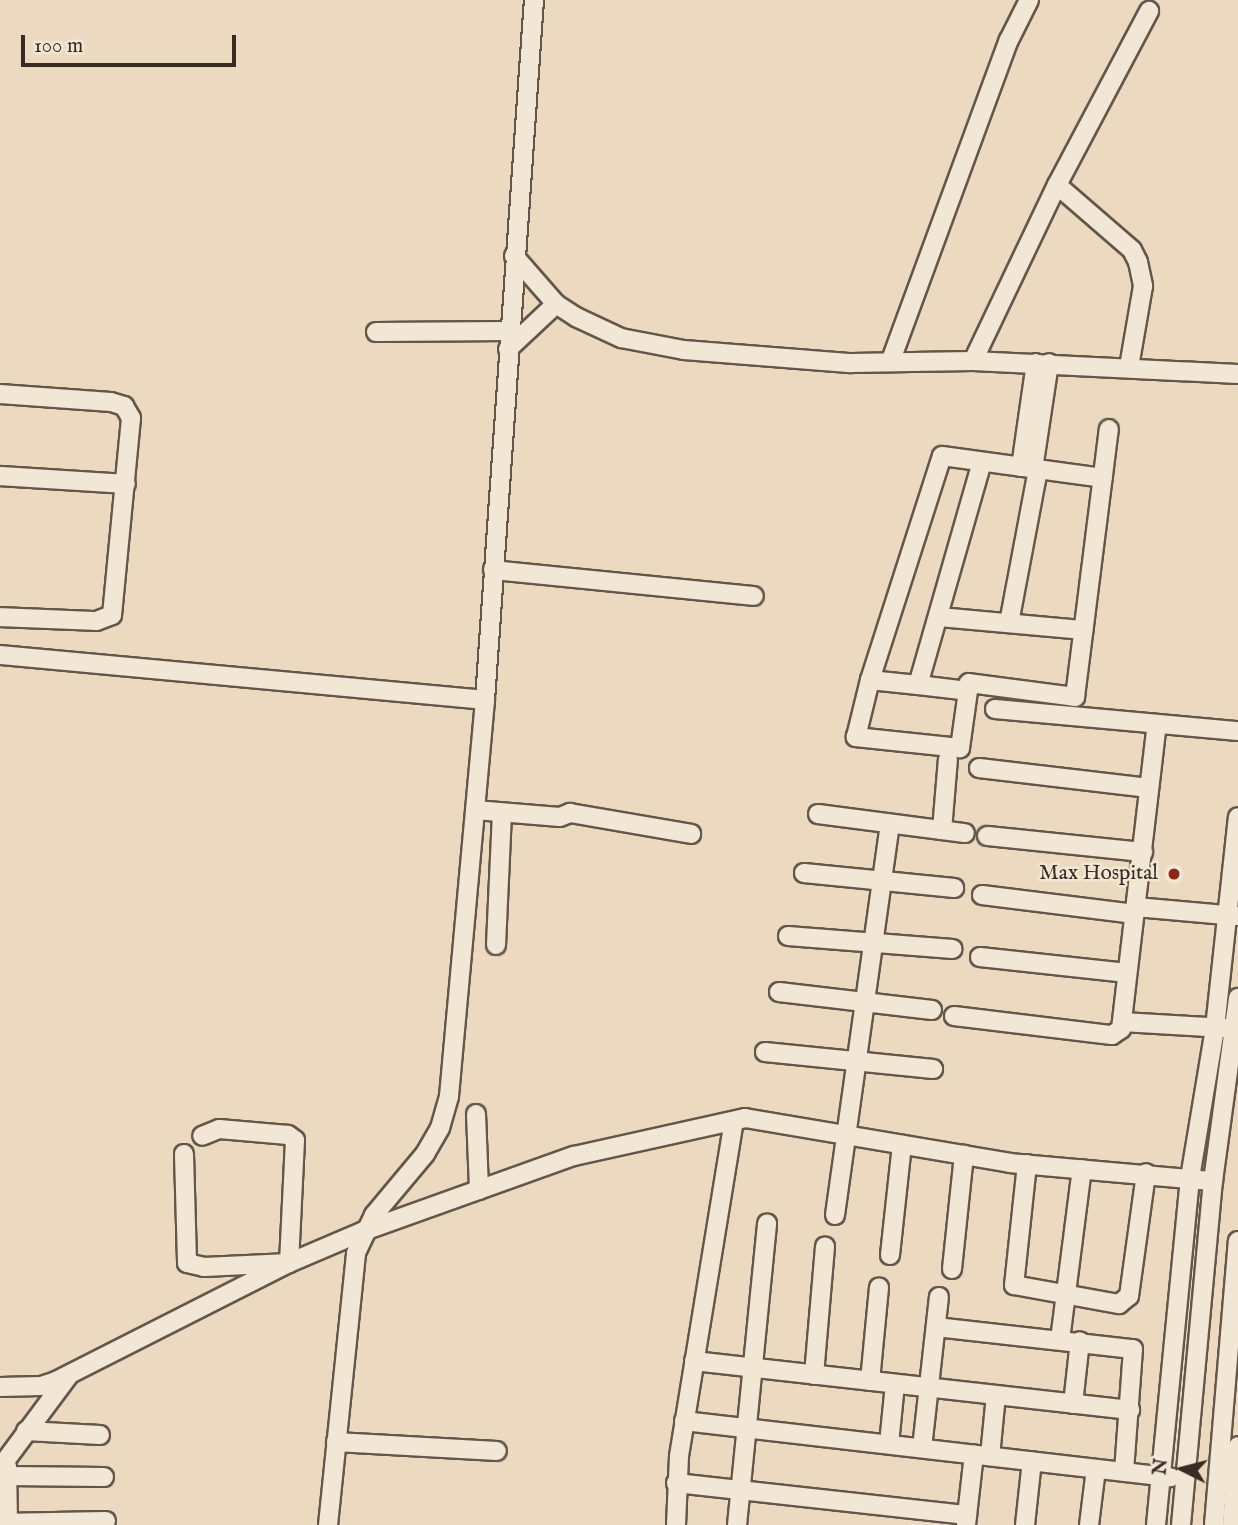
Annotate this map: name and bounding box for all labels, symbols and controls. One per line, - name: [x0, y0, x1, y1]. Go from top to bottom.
- scale bar: [24, 21, 240, 65]
- text: 100 m: [34, 33, 83, 60]
- place label: Max Hospital: [1039, 861, 1158, 887]
- marker: Max Hospital: [1164, 864, 1184, 884]
- north arrow: [1147, 1434, 1217, 1504]
- text: N: [1148, 1457, 1174, 1476]

